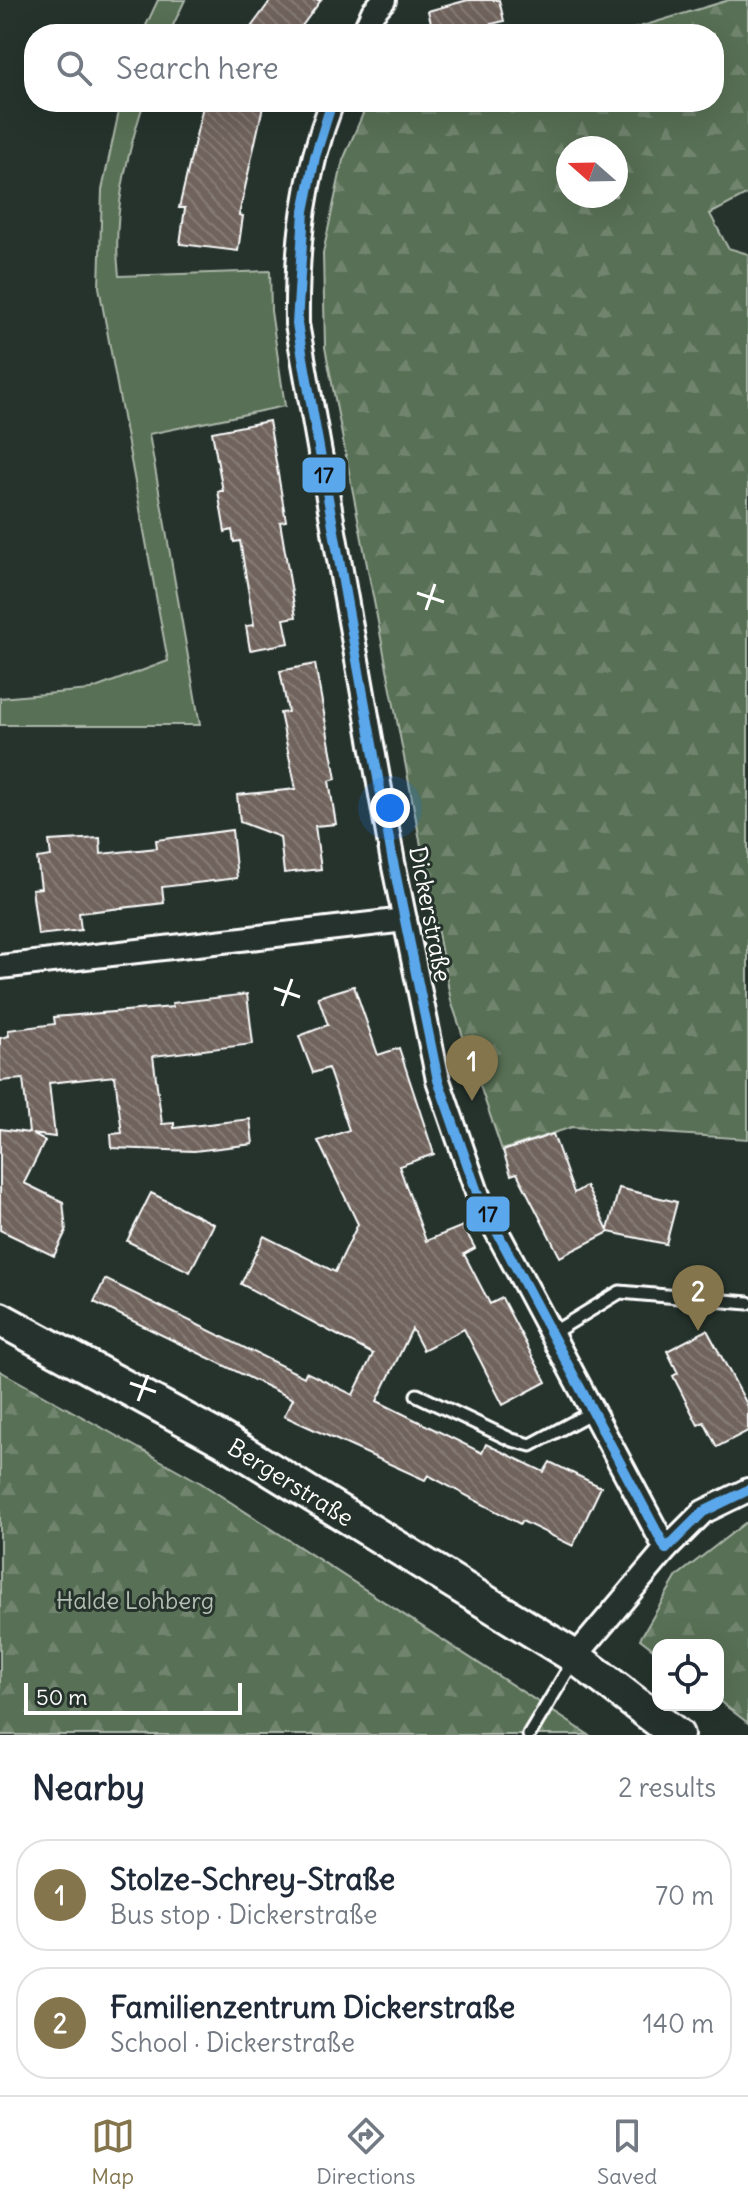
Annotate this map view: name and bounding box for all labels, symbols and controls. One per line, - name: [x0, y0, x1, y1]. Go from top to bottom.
- search box: [24, 24, 724, 112]
- icon: search: [52, 46, 96, 90]
- text: Search here: [116, 49, 279, 87]
- north arrow: [556, 136, 628, 208]
- line badge: 17: [301, 456, 347, 494]
- text: 17: [314, 461, 334, 489]
- your location: [370, 788, 410, 828]
- street label: Dickerstraße: [403, 844, 459, 984]
- pin: 1: [446, 1035, 498, 1101]
- line badge: 17: [465, 1195, 511, 1233]
- text: 17: [478, 1200, 498, 1228]
- pin: 2: [672, 1265, 724, 1331]
- street label: Bergerstraße: [223, 1432, 359, 1532]
- park label: Halde Lohberg: [56, 1585, 214, 1615]
- map controls: [652, 1639, 724, 1711]
- button: locate: [652, 1639, 724, 1711]
- scale bar: [24, 1679, 242, 1715]
- text: 50 m: [36, 1683, 88, 1711]
- text: Nearby: [32, 1766, 145, 1809]
- text: 2 results: [618, 1771, 716, 1804]
- text: Stolze-Schrey-Straße: [110, 1860, 395, 1898]
- text: 1: [55, 1879, 65, 1912]
- text: 70 m: [655, 1879, 714, 1912]
- text: Bus stop · Dickerstraße: [110, 1898, 378, 1931]
- text: Familienzentrum Dickerstraße: [110, 1988, 515, 2026]
- text: 2: [53, 2007, 67, 2040]
- text: 140 m: [643, 2007, 714, 2040]
- text: School · Dickerstraße: [110, 2026, 355, 2059]
- tab: Map: [91, 2114, 135, 2190]
- tab: Directions: [316, 2114, 416, 2190]
- tab: Saved: [597, 2114, 657, 2190]

